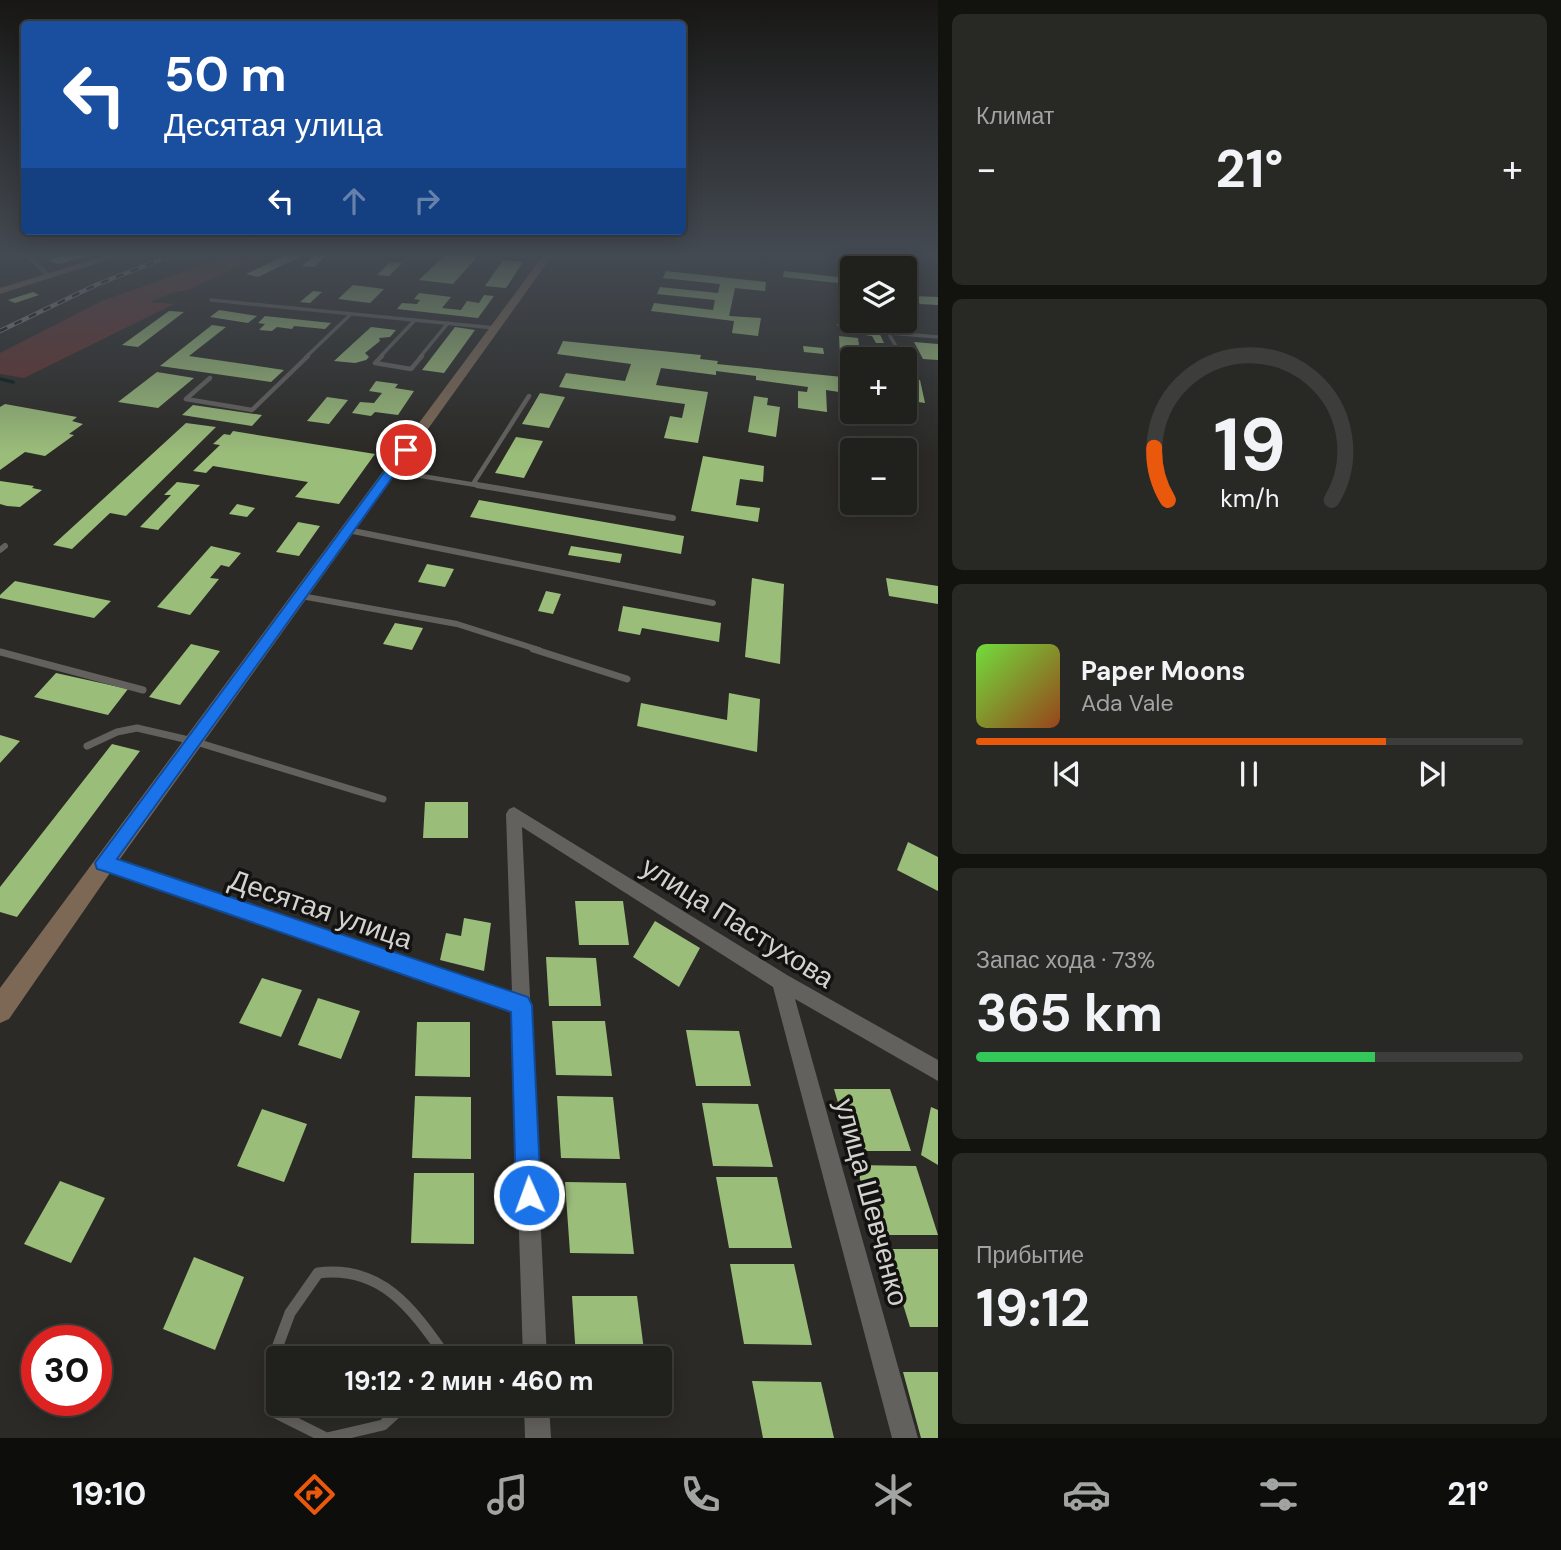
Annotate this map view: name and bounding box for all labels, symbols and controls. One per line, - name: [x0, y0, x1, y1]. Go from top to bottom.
- text: 50 m: [164, 42, 287, 106]
- icon: left: [49, 49, 140, 140]
- text: Климат: [976, 101, 1054, 131]
- text: Десятая улица: [164, 104, 383, 146]
- text: 21°: [1216, 135, 1283, 203]
- text: −: [976, 144, 997, 194]
- text: +: [1502, 144, 1523, 194]
- icon: left: [262, 182, 300, 220]
- icon: ahead: [335, 182, 373, 220]
- icon: right: [408, 182, 446, 220]
- map controls: [840, 256, 917, 515]
- button: layers: [840, 256, 917, 333]
- button: +: [840, 347, 917, 424]
- text: 19: [1213, 399, 1286, 494]
- pin: [376, 420, 436, 480]
- icon: arrive: [387, 431, 425, 469]
- button: −: [840, 438, 917, 515]
- text: km/h: [1220, 482, 1279, 515]
- text: Paper Moons: [1081, 654, 1245, 688]
- text: Ada Vale: [1081, 688, 1174, 718]
- icon: previous: [1048, 755, 1086, 793]
- icon: pause: [1230, 755, 1268, 793]
- icon: next: [1413, 755, 1451, 793]
- street label: улица Пастухова: [634, 848, 841, 997]
- street label: Десятая улица: [224, 861, 418, 958]
- text: Запас хода · 73%: [976, 945, 1155, 975]
- text: 365 km: [976, 979, 1163, 1047]
- street label: улица Шевченко: [826, 1094, 917, 1310]
- position arrow: [492, 1158, 566, 1232]
- text: Прибытие: [976, 1240, 1084, 1270]
- text: 19:12: [976, 1274, 1090, 1342]
- speed limit sign: 30: [21, 1325, 112, 1416]
- text: 19:12 · 2 мин · 460 m: [345, 1364, 593, 1398]
- icon: directions: [290, 1470, 339, 1519]
- icon: music: [483, 1470, 532, 1519]
- icon: phone: [676, 1470, 725, 1519]
- icon: climate: [869, 1470, 918, 1519]
- icon: car: [1062, 1470, 1111, 1519]
- icon: filters: [1254, 1470, 1303, 1519]
- text: 19:10: [72, 1473, 146, 1515]
- text: 21°: [1447, 1473, 1489, 1515]

